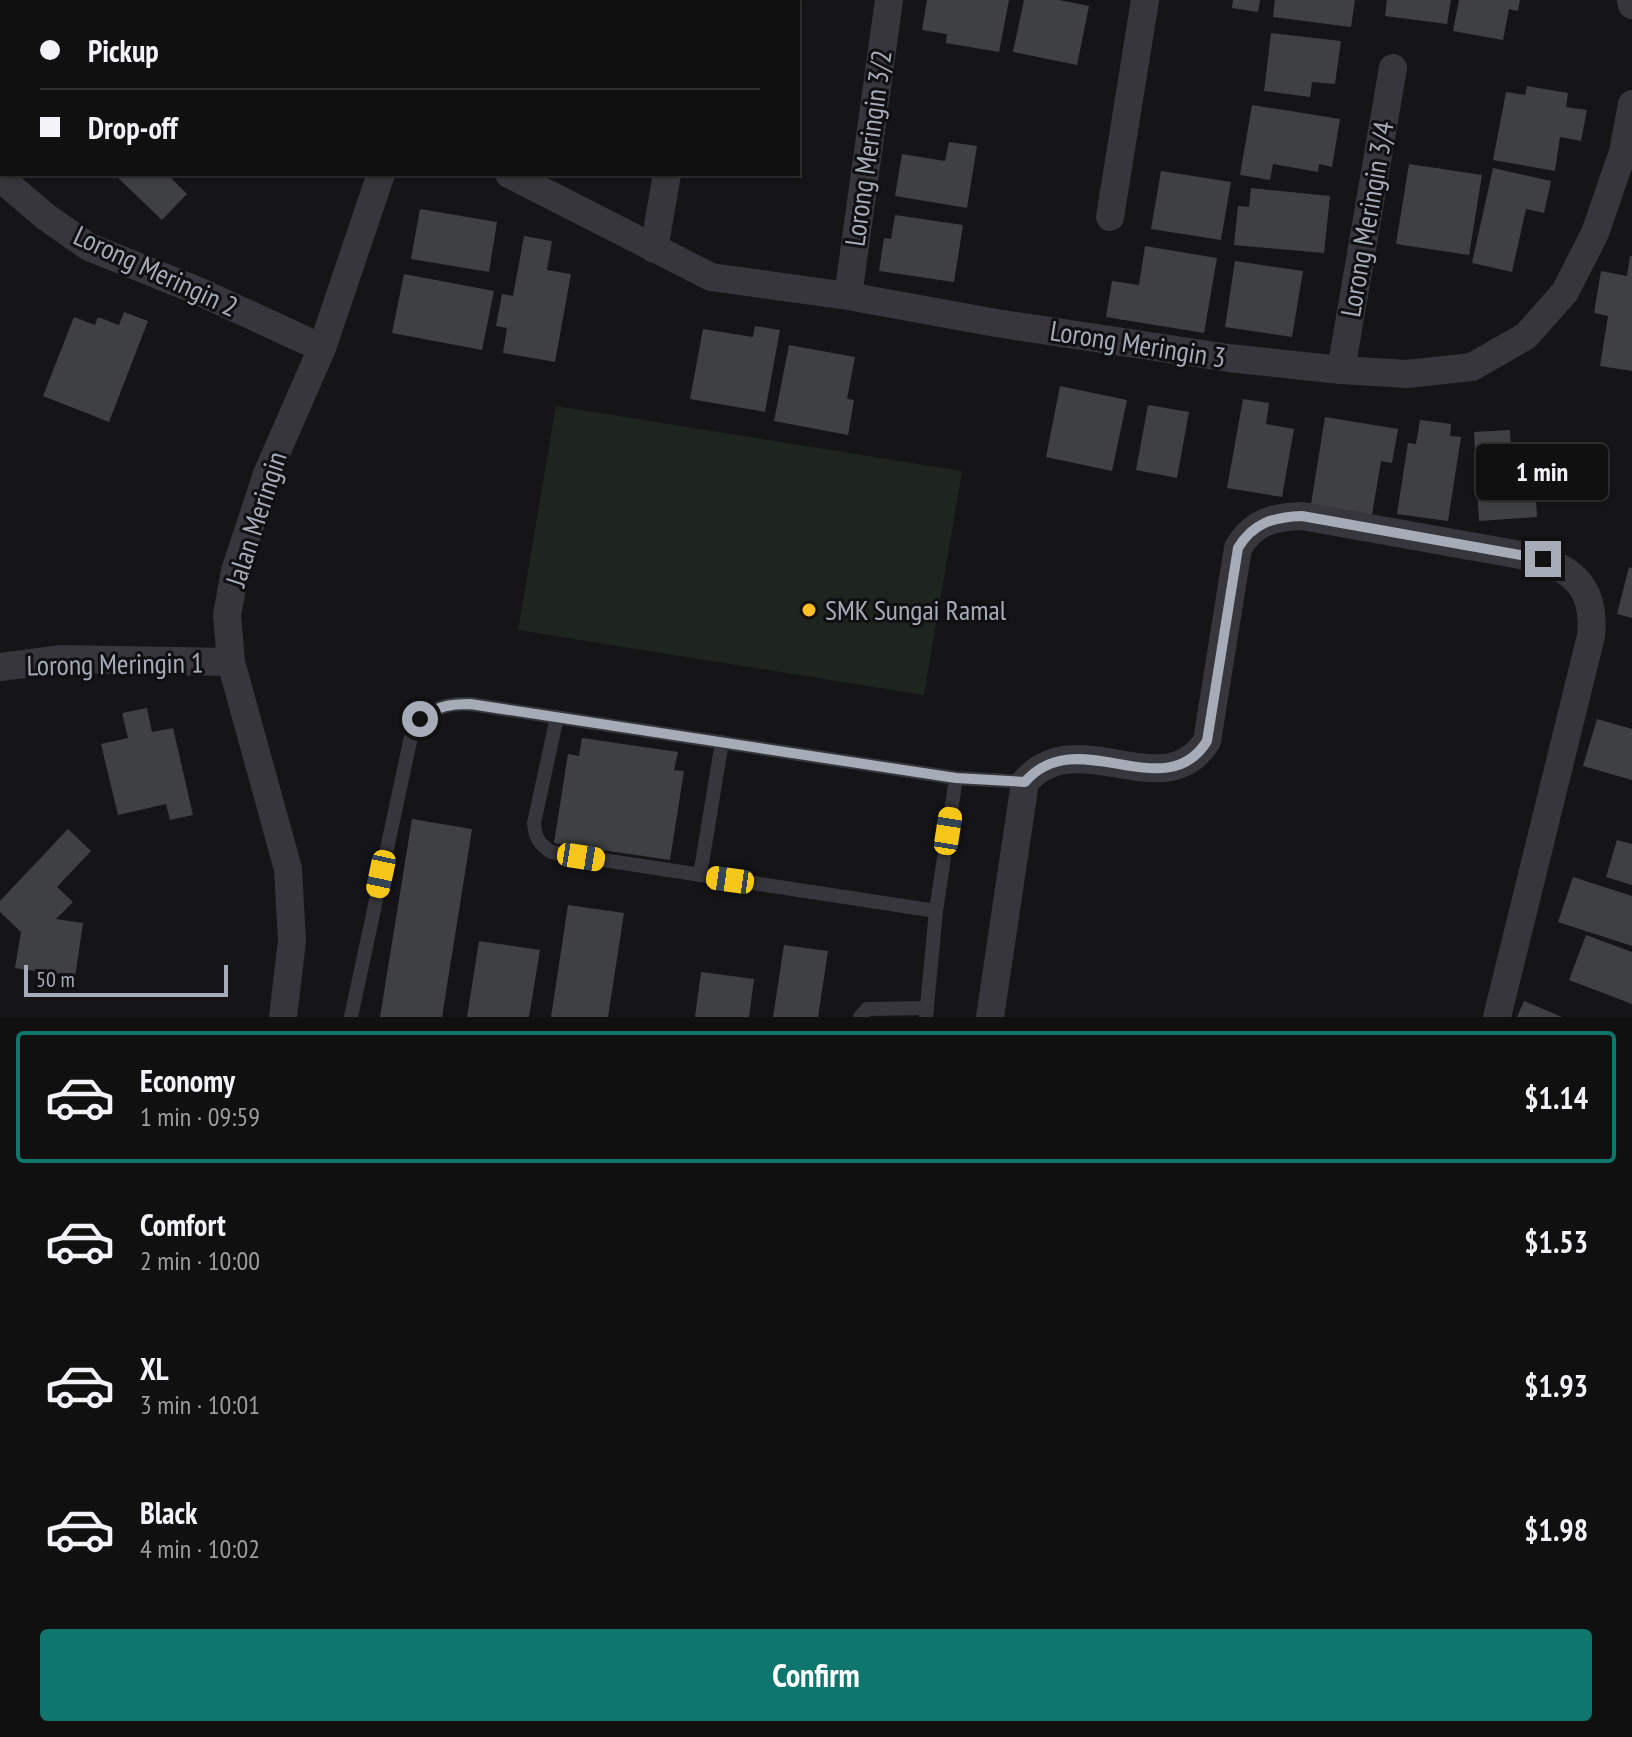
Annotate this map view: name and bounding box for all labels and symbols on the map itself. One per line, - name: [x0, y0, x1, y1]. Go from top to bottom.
- street label: Lorong Meringin 3/2: [835, 47, 900, 248]
- street label: Lorong Meringin 3/4: [1331, 118, 1402, 320]
- street label: Lorong Meringin 2: [68, 216, 244, 325]
- street label: Lorong Meringin 3: [1048, 311, 1228, 376]
- callout: 1 min: [1477, 443, 1609, 499]
- street label: Jalan Meringin: [216, 447, 295, 592]
- route end: [1525, 541, 1561, 577]
- place label: SMK Sungai Ramal: [825, 591, 1007, 628]
- marker: SMK Sungai Ramal: [800, 601, 818, 619]
- street label: Lorong Meringin 1: [26, 643, 204, 684]
- route start: [402, 701, 438, 737]
- car: [932, 805, 964, 857]
- car: [555, 841, 607, 873]
- car: [364, 848, 398, 900]
- car: [705, 865, 755, 895]
- scale bar: [24, 961, 228, 997]

